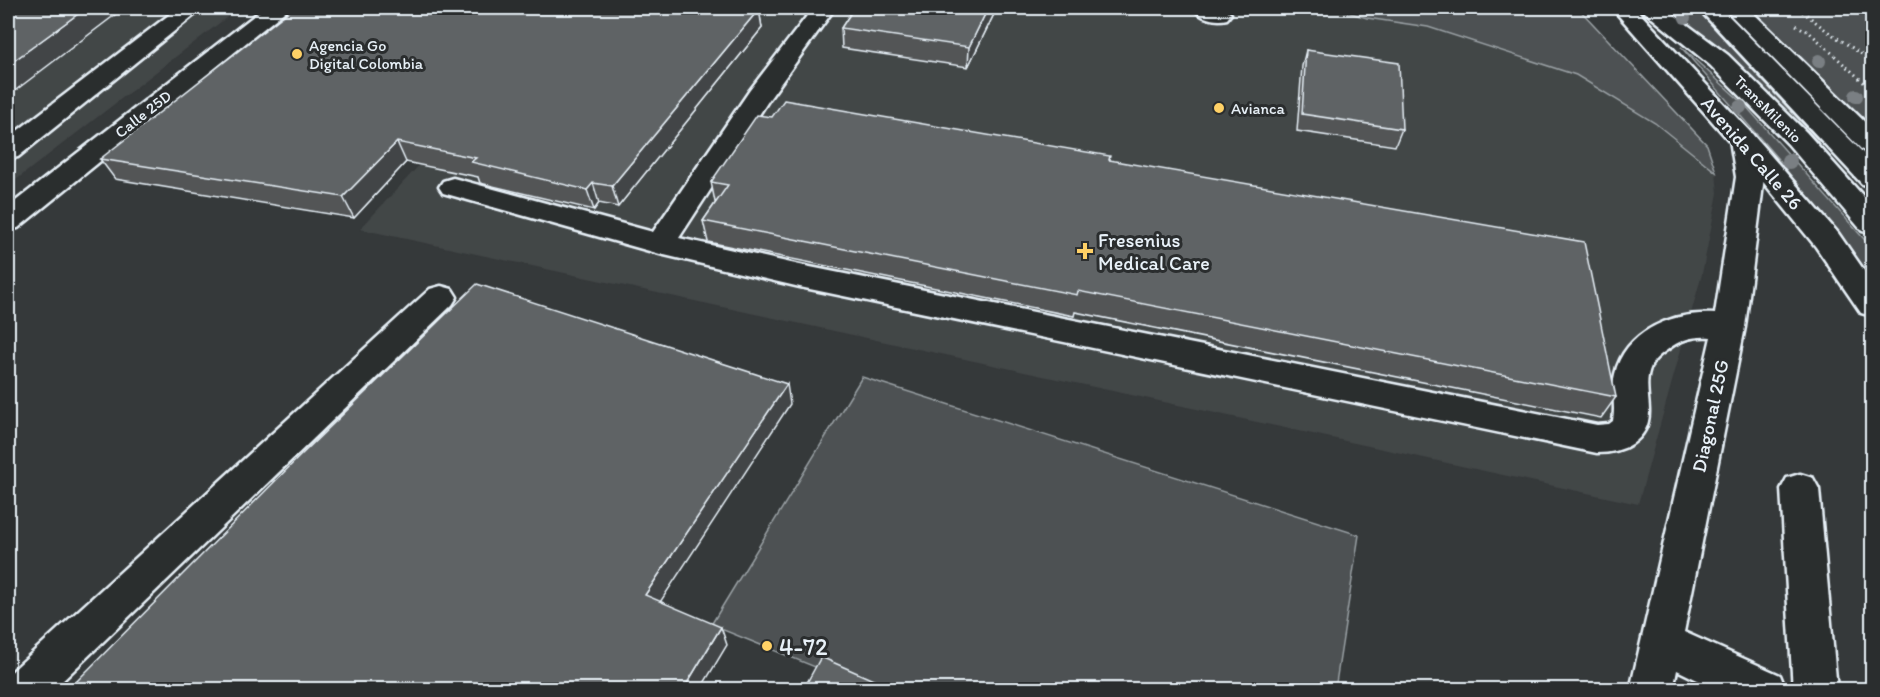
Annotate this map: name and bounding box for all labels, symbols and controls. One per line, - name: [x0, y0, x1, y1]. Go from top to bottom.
- place label: Agencia Go Digital Colombia: [309, 36, 424, 73]
- marker: Agencia Go Digital Colombia: [290, 47, 304, 61]
- street label: TransMilenio: [1730, 71, 1806, 147]
- street label: Calle 25D: [111, 86, 175, 142]
- street label: Avenida Calle 26: [1696, 91, 1808, 215]
- place label: Avianca: [1231, 99, 1285, 118]
- marker: Avianca: [1212, 101, 1226, 115]
- place label: Fresenius Medical Care: [1098, 228, 1210, 275]
- marker: Fresenius Medical Care: [1076, 242, 1094, 260]
- street label: Diagonal 25G: [1686, 357, 1734, 475]
- place label: 4-72: [779, 632, 828, 661]
- marker: 4-72: [760, 639, 774, 653]

